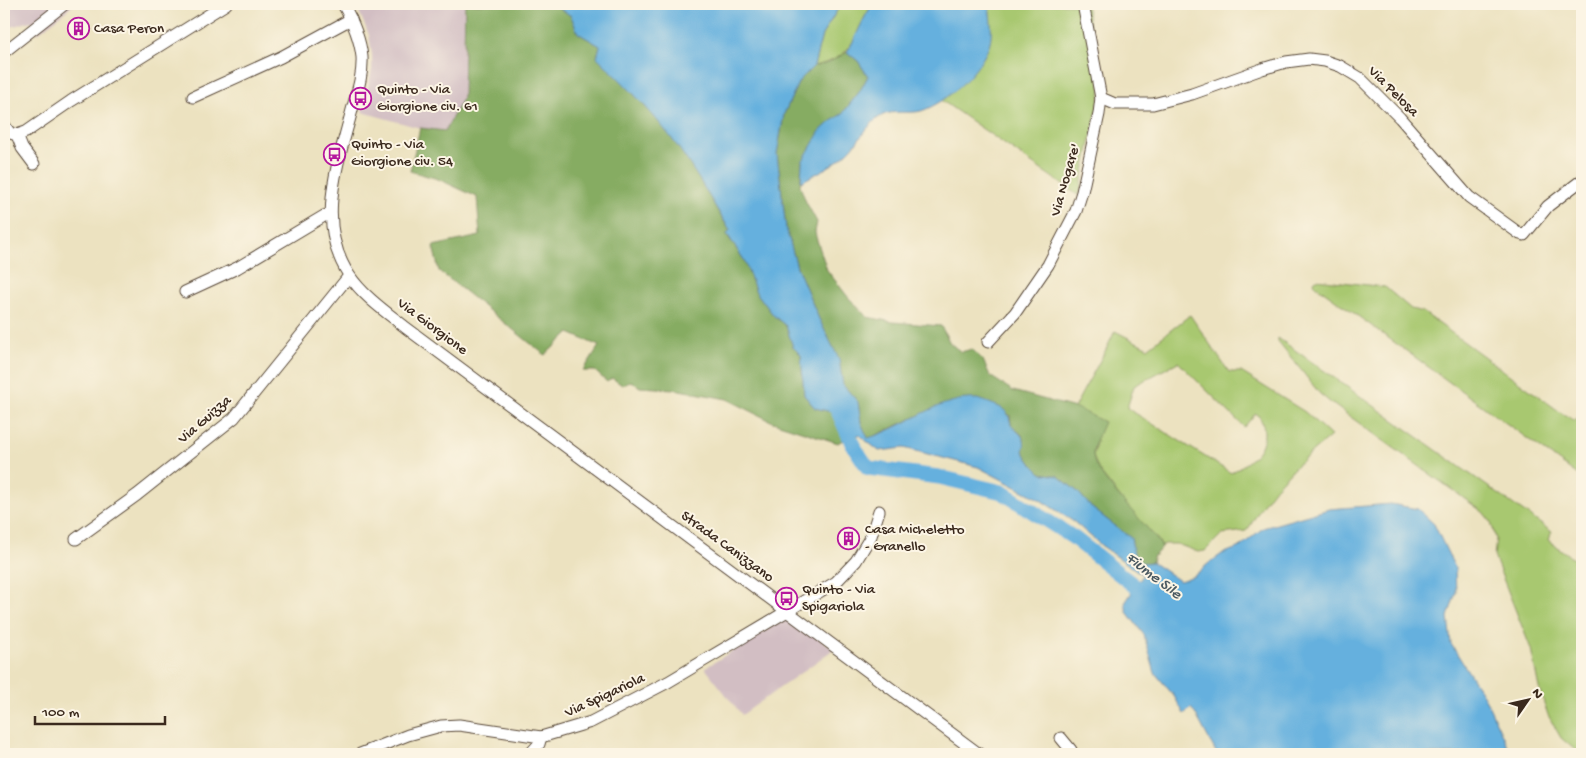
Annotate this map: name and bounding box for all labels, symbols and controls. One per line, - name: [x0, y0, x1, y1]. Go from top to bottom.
- building icon: Casa Peron: [66, 17, 90, 41]
- place label: Casa Peron: [94, 20, 164, 38]
- street label: Via Pelosa: [1363, 62, 1423, 122]
- place label: Quinto - Via Giorgione civ. 61: [377, 81, 478, 116]
- bus stop icon: Quinto - Via Giorgione civ. 61: [349, 87, 373, 111]
- place label: Quinto - Via Giorgione civ. 54: [351, 136, 453, 171]
- bus stop icon: Quinto - Via Giorgione civ. 54: [323, 142, 347, 166]
- street label: Via Nogare': [1047, 142, 1085, 219]
- street label: Via Giorgione: [392, 294, 471, 360]
- street label: Via Guizza: [174, 392, 236, 449]
- street label: Strada Canizzano: [677, 507, 777, 587]
- place label: Casa Micheletto - Granello: [865, 521, 965, 556]
- building icon: Casa Micheletto - Granello: [837, 527, 861, 551]
- water label: Fiume Sile: [1121, 549, 1185, 605]
- place label: Quinto - Via Spigariola: [802, 581, 876, 616]
- bus stop icon: Quinto - Via Spigariola: [774, 587, 798, 611]
- street label: Via Spigariola: [561, 669, 648, 723]
- north arrow: [1504, 676, 1554, 726]
- text: N: [1527, 686, 1546, 703]
- scale bar: [35, 693, 165, 725]
- text: 100 m: [41, 704, 80, 722]

